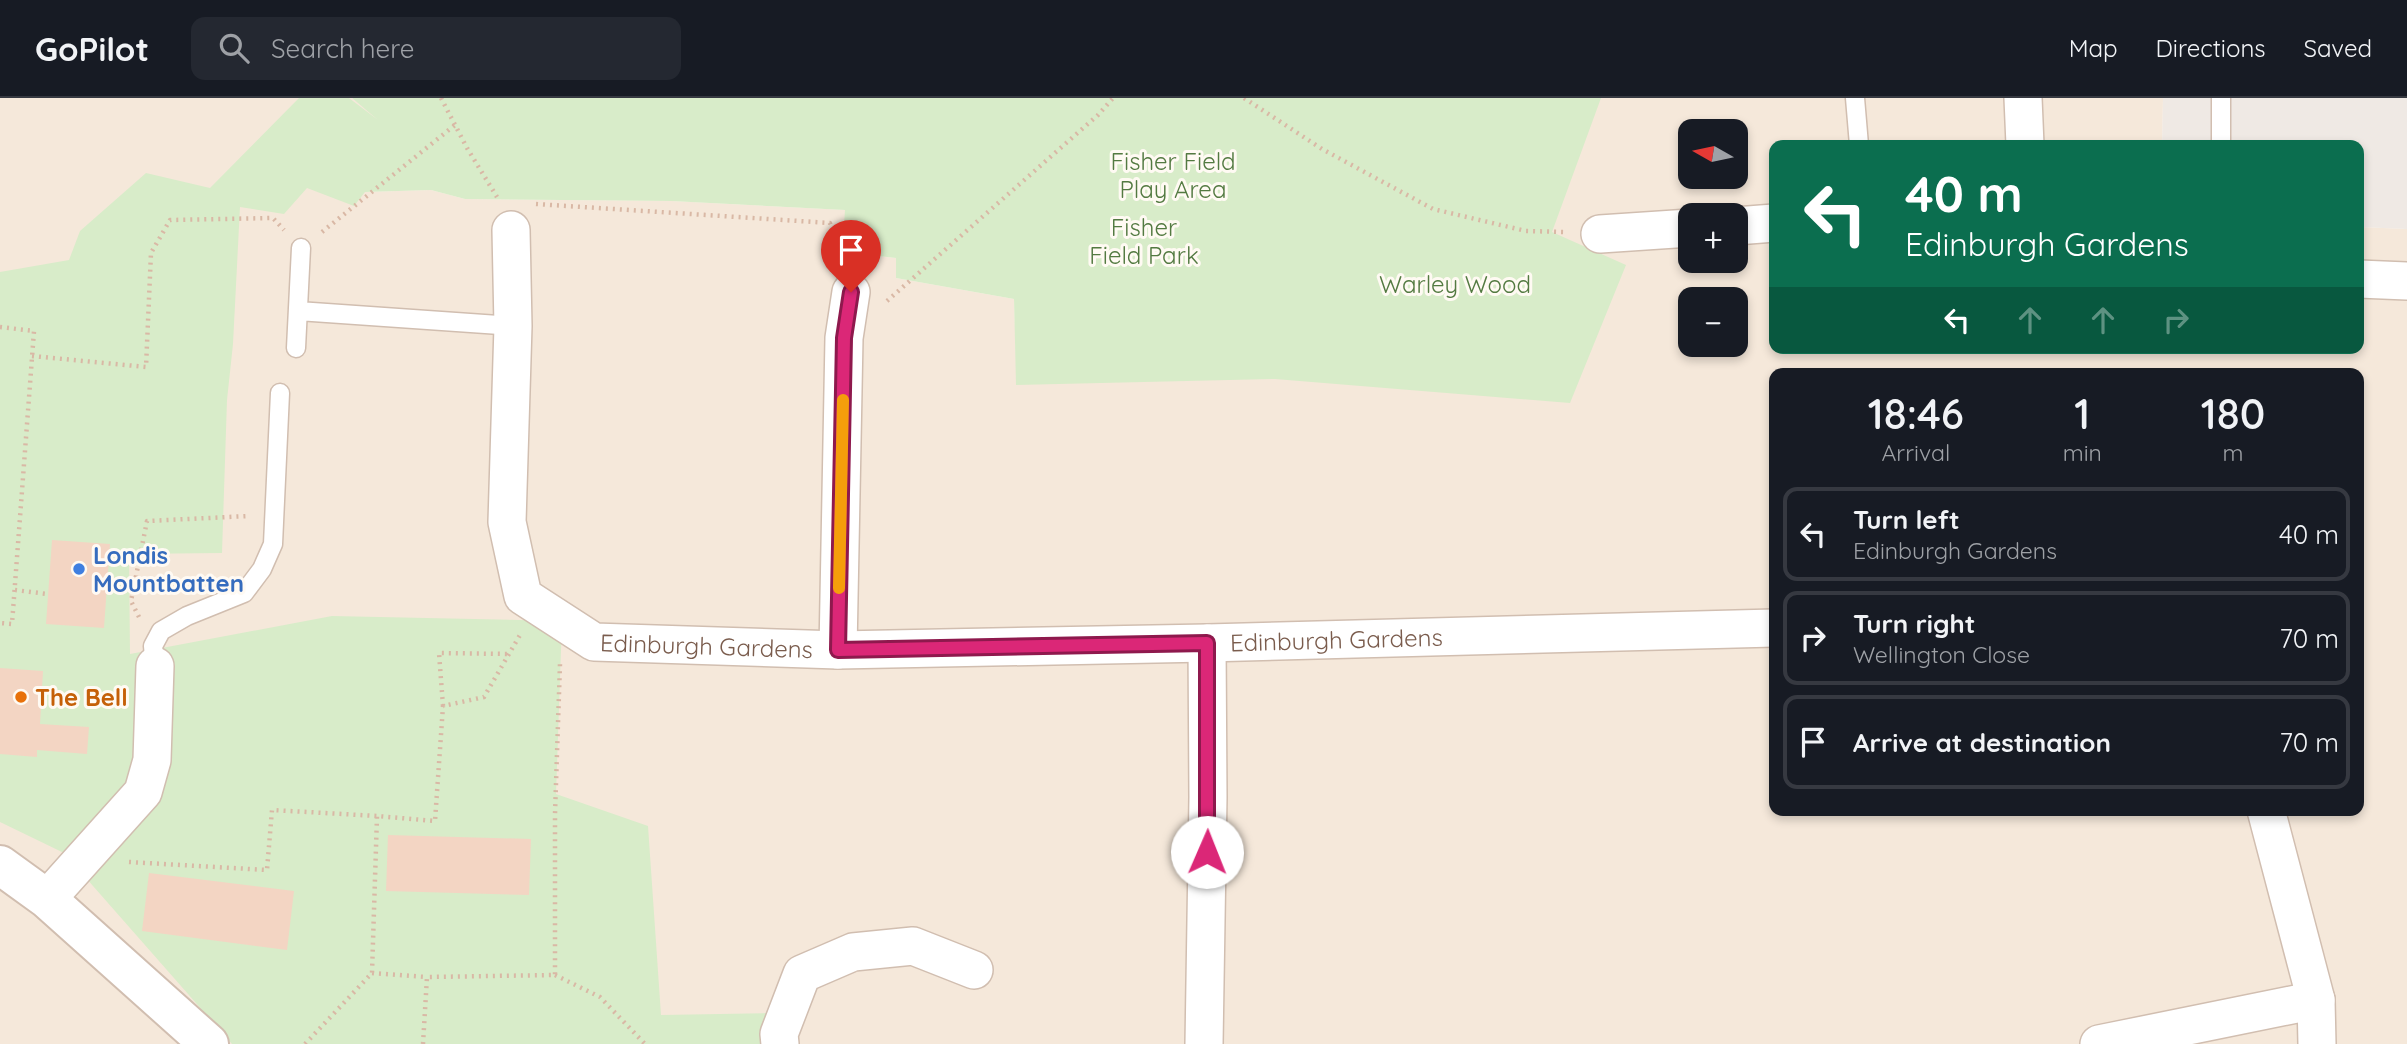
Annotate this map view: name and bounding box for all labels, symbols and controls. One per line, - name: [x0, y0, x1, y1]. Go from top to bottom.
- search box: [191, 17, 681, 80]
- text: GoPilot: [35, 28, 149, 69]
- icon: search: [215, 29, 253, 67]
- text: Search here: [271, 32, 414, 65]
- text: Map: [2069, 33, 2118, 63]
- text: Directions: [2156, 33, 2266, 63]
- text: Saved: [2304, 33, 2372, 63]
- north arrow: [1678, 119, 1748, 189]
- map controls: [1678, 119, 1748, 357]
- park label: Fisher Field Play Area: [1110, 146, 1236, 204]
- text: 40 m: [1905, 163, 2023, 224]
- icon: left: [1790, 168, 1881, 259]
- button: +: [1678, 203, 1748, 273]
- park label: Fisher Field Park: [1089, 212, 1199, 270]
- pin: [821, 220, 881, 292]
- text: Edinburgh Gardens: [1905, 224, 2189, 264]
- icon: arrive: [832, 231, 870, 269]
- park label: Warley Wood: [1379, 269, 1531, 299]
- button: −: [1678, 287, 1748, 357]
- icon: left: [1938, 301, 1976, 339]
- icon: ahead: [2011, 301, 2049, 339]
- icon: ahead: [2084, 301, 2122, 339]
- icon: right: [2157, 301, 2195, 339]
- text: 18:46: [1868, 387, 1964, 440]
- text: 1: [2074, 387, 2090, 440]
- text: 180: [2201, 387, 2265, 440]
- text: Arrival: [1881, 438, 1950, 467]
- text: min: [2063, 438, 2102, 467]
- text: m: [2222, 438, 2243, 467]
- text: Turn left: [1853, 503, 1960, 536]
- icon: left: [1794, 515, 1832, 553]
- text: 40 m: [2279, 518, 2339, 551]
- text: Edinburgh Gardens: [1853, 536, 2057, 565]
- place label: Londis Mountbatten: [93, 540, 244, 598]
- marker: Londis Mountbatten: [71, 561, 87, 577]
- text: Turn right: [1853, 607, 1975, 640]
- icon: right: [1794, 619, 1832, 657]
- street label: Edinburgh Gardens: [1230, 622, 1443, 657]
- text: 70 m: [2279, 622, 2339, 655]
- street label: Edinburgh Gardens: [600, 627, 813, 664]
- text: Wellington Close: [1853, 640, 2030, 669]
- place label: The Bell: [35, 682, 128, 712]
- marker: The Bell: [13, 689, 29, 705]
- icon: arrive: [1794, 723, 1832, 761]
- text: Arrive at destination: [1853, 726, 2111, 759]
- text: 70 m: [2279, 726, 2339, 759]
- position arrow: [1170, 815, 1244, 889]

